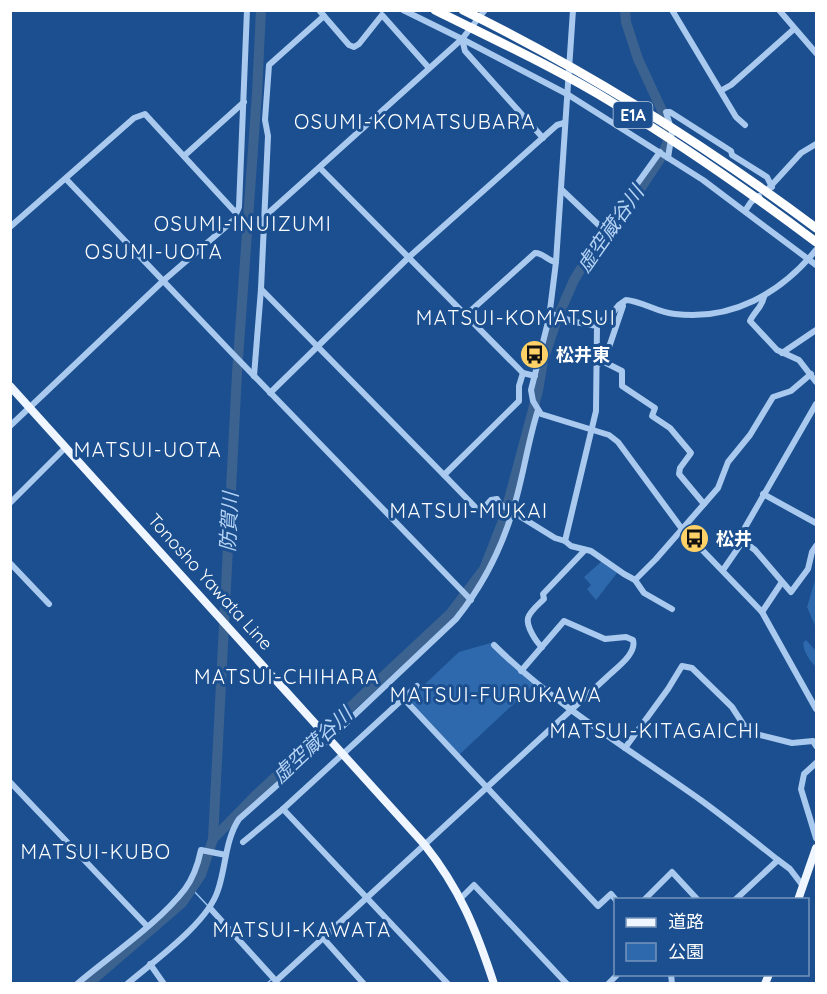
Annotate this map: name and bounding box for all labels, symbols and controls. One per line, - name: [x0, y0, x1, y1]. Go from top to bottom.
- road number: E1A: [614, 102, 652, 128]
- district label: OSUMI-KOMATSUBARA: [294, 109, 536, 134]
- water label: 虚空蔵谷川: [571, 179, 650, 277]
- district label: OSUMI-INUIZUMI: [154, 211, 332, 236]
- district label: OSUMI-UOTA: [85, 239, 223, 264]
- district label: MATSUI-KOMATSUI: [416, 305, 616, 330]
- bus stop icon: 松井東: [519, 339, 551, 371]
- place label: 松井東: [556, 343, 610, 366]
- district label: MATSUI-UOTA: [74, 437, 222, 462]
- water label: 防賀川: [214, 489, 243, 553]
- district label: MATSUI-MUKAI: [389, 498, 549, 523]
- street label: Tonosho Yawata Line: [143, 509, 278, 655]
- bus stop icon: 松井: [679, 523, 711, 555]
- place label: 松井: [716, 527, 752, 550]
- district label: MATSUI-CHIHARA: [194, 664, 380, 689]
- district label: MATSUI-FURUKAWA: [390, 682, 602, 707]
- water label: 虚空蔵谷川: [267, 700, 358, 788]
- district label: MATSUI-KITAGAICHI: [549, 718, 761, 743]
- district label: MATSUI-KUBO: [20, 839, 172, 864]
- legend: [614, 898, 809, 976]
- text: 道路: [668, 910, 704, 933]
- district label: MATSUI-KAWATA: [212, 917, 392, 942]
- text: 公園: [668, 940, 704, 963]

